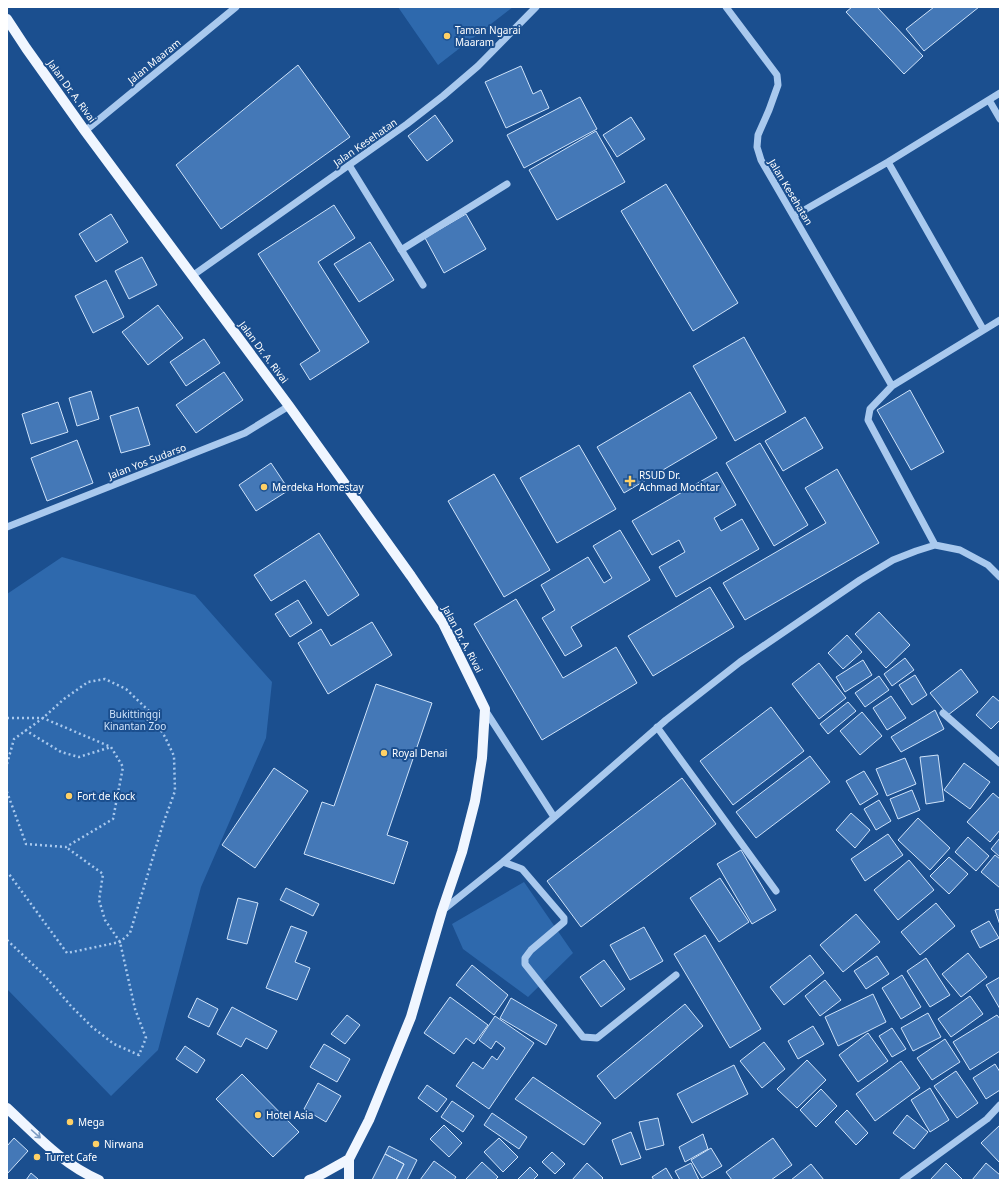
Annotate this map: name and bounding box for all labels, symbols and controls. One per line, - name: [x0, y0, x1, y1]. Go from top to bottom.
- place label: Taman Ngarai Maaram: [455, 23, 521, 49]
- marker: Taman Ngarai Maaram: [442, 31, 452, 41]
- street label: Jalan Maaram: [124, 35, 183, 87]
- street label: Jalan Dr. A. Rivai: [44, 56, 99, 125]
- street label: Jalan Kesehatan: [330, 115, 400, 170]
- street label: Jalan Kesehatan: [765, 155, 816, 228]
- street label: Jalan Dr. A. Rivai: [235, 317, 292, 386]
- street label: Jalan Yos Sudarso: [105, 440, 188, 483]
- place label: RSUD Dr. Achmad Mochtar: [639, 468, 720, 494]
- marker: RSUD Dr. Achmad Mochtar: [624, 475, 636, 487]
- place label: Merdeka Homestay: [272, 480, 364, 494]
- marker: Merdeka Homestay: [259, 482, 269, 492]
- street label: Jalan Dr. A. Rivai: [439, 602, 487, 675]
- park label: Bukittinggi Kinantan Zoo: [104, 707, 166, 733]
- place label: Royal Denai: [392, 746, 447, 760]
- marker: Royal Denai: [379, 748, 389, 758]
- place label: Fort de Kock: [77, 789, 136, 803]
- marker: Fort de Kock: [64, 791, 74, 801]
- place label: Hotel Asia: [266, 1108, 313, 1122]
- marker: Hotel Asia: [253, 1110, 263, 1120]
- place label: Mega: [78, 1115, 104, 1129]
- marker: Mega: [65, 1117, 75, 1127]
- one-way arrow: [31, 1129, 41, 1139]
- place label: Nirwana: [104, 1137, 144, 1151]
- marker: Nirwana: [91, 1139, 101, 1149]
- place label: Turret Cafe: [45, 1150, 98, 1164]
- marker: Turret Cafe: [32, 1152, 42, 1162]

